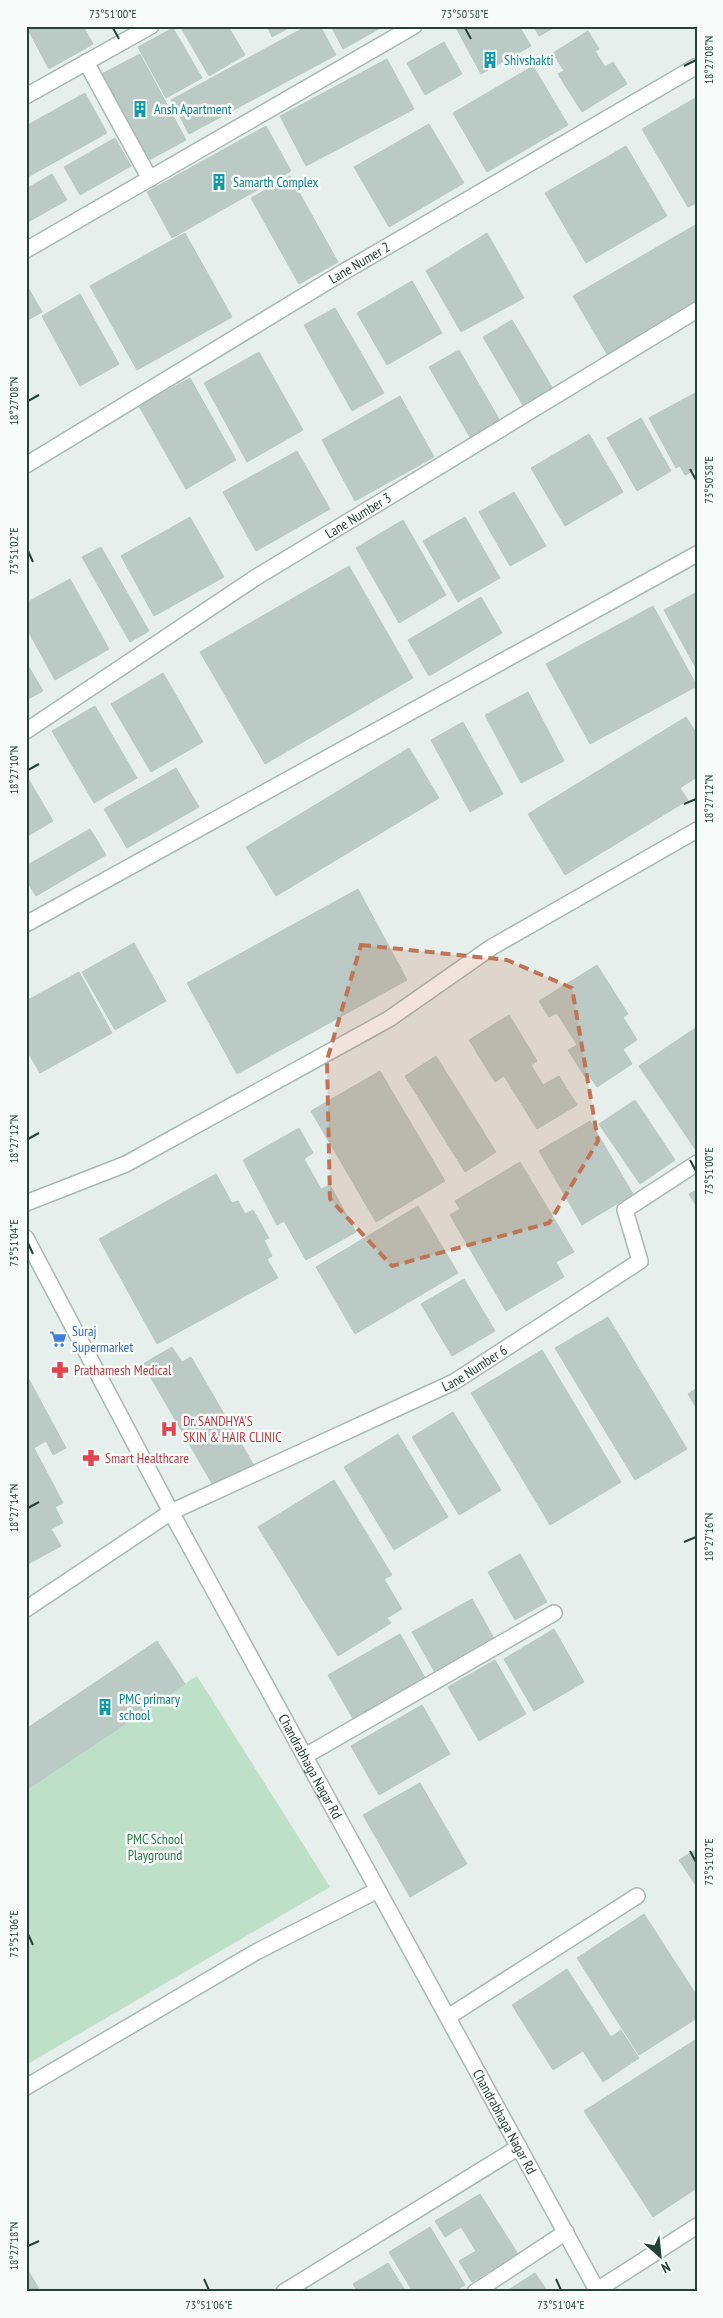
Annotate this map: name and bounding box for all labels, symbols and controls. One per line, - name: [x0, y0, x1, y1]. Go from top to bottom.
- text: 73°51'00"E: [89, 6, 137, 21]
- text: 73°50'58"E: [441, 6, 489, 21]
- text: 18°27'08"N: [701, 36, 716, 84]
- building icon: Shivshakti: [480, 50, 500, 70]
- place label: Shivshakti: [504, 51, 553, 69]
- building icon: Ansh Apartment: [130, 99, 150, 119]
- place label: Ansh Apartment: [154, 100, 232, 118]
- building icon: Samarth Complex: [209, 172, 229, 192]
- place label: Samarth Complex: [233, 173, 319, 191]
- street label: Lane Numer 2: [326, 238, 393, 288]
- text: 18°27'08"N: [6, 377, 21, 425]
- text: 73°50'58"E: [701, 456, 716, 504]
- street label: Lane Number 3: [322, 489, 394, 542]
- text: 73°51'02"E: [6, 527, 21, 575]
- text: 18°27'10"N: [6, 746, 21, 794]
- text: 18°27'12"N: [701, 775, 716, 823]
- text: 18°27'12"N: [6, 1115, 21, 1163]
- text: 73°51'00"E: [701, 1147, 716, 1195]
- text: 73°51'04"E: [6, 1219, 21, 1267]
- place label: Suraj Supermarket: [72, 1322, 133, 1356]
- supermarket icon: Suraj Supermarket: [48, 1329, 68, 1349]
- street label: Lane Number 6: [439, 1341, 510, 1395]
- pharmacy icon: Prathamesh Medical: [50, 1360, 70, 1380]
- place label: Prathamesh Medical: [74, 1361, 172, 1379]
- place label: Dr. SANDHYA'S SKIN & HAIR CLINIC: [183, 1412, 282, 1446]
- hospital icon: Dr. SANDHYA'S SKIN & HAIR CLINIC: [159, 1419, 179, 1439]
- pharmacy icon: Smart Healthcare: [81, 1448, 101, 1468]
- place label: Smart Healthcare: [105, 1449, 189, 1467]
- text: 18°27'14"N: [6, 1484, 21, 1532]
- text: 18°27'16"N: [701, 1513, 716, 1561]
- place label: PMC primary school: [119, 1690, 181, 1724]
- building icon: PMC primary school: [95, 1697, 115, 1717]
- street label: Chandrabhaga Nagar Rd: [274, 1711, 346, 1822]
- park label: PMC School Playground: [127, 1830, 184, 1864]
- text: 73°51'02"E: [701, 1838, 716, 1886]
- text: 73°51'06"E: [6, 1910, 21, 1958]
- street label: Chandrabhaga Nagar Rd: [469, 2066, 541, 2177]
- text: 18°27'18"N: [6, 2222, 21, 2270]
- north arrow: [636, 2230, 686, 2280]
- text: N: [658, 2258, 673, 2277]
- text: 73°51'06"E: [185, 2297, 233, 2312]
- text: 73°51'04"E: [537, 2297, 585, 2312]

